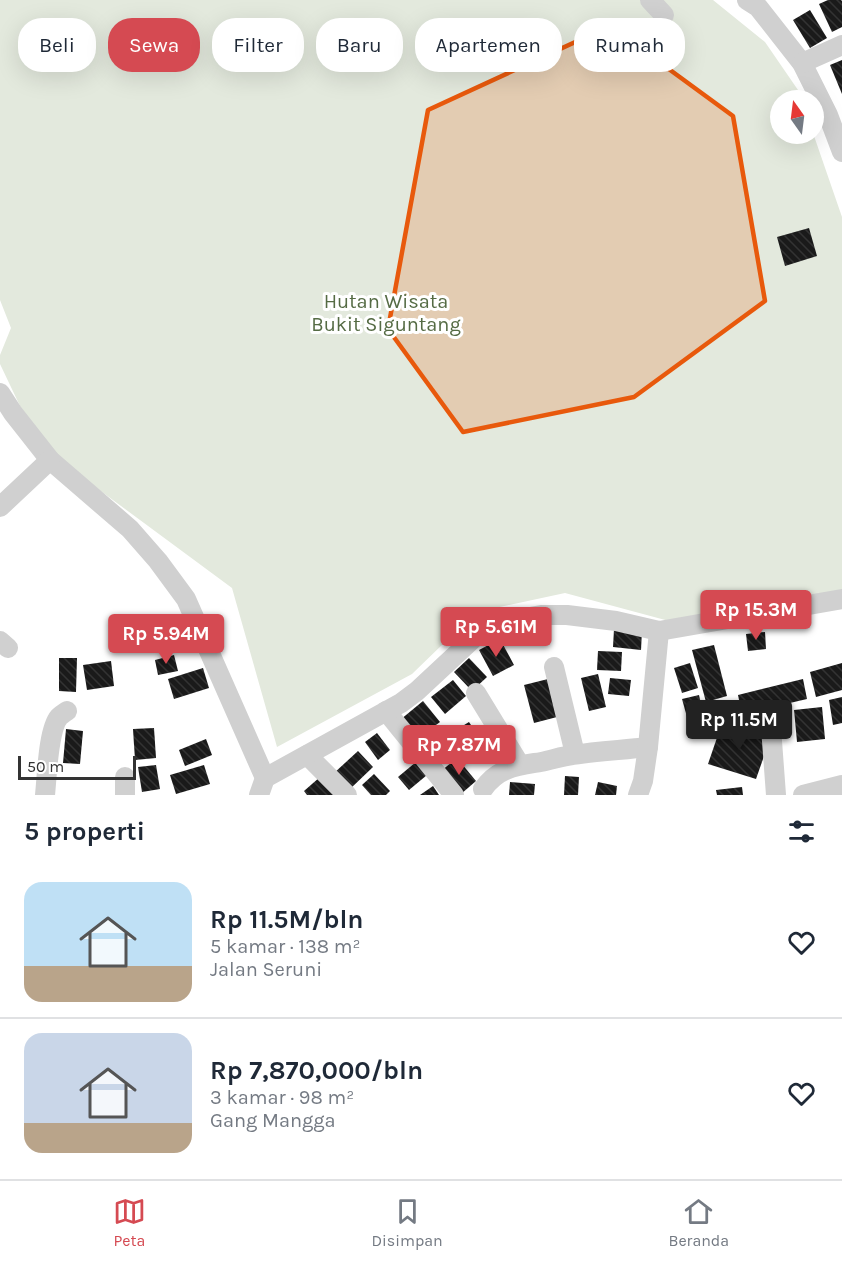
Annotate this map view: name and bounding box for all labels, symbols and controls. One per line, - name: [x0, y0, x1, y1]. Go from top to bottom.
- chip: Beli: [18, 18, 96, 72]
- chip: Sewa: [108, 18, 200, 72]
- chip: Filter: [212, 18, 304, 72]
- chip: Baru: [316, 18, 403, 72]
- chip: Apartemen: [415, 18, 562, 72]
- chip: Rumah: [574, 18, 685, 72]
- north arrow: [770, 90, 824, 144]
- map controls: [770, 90, 824, 144]
- park label: Hutan Wisata Bukit Siguntang: [311, 290, 461, 336]
- pin: Rp 15.3M: [694, 590, 818, 641]
- text: Rp 15.3M: [714, 598, 798, 621]
- pin: Rp 5.61M: [434, 607, 558, 658]
- pin: Rp 5.94M: [104, 614, 228, 665]
- text: Rp 5.61M: [455, 615, 537, 638]
- text: Rp 5.94M: [122, 622, 210, 645]
- pin: Rp 11.5M: [677, 700, 801, 751]
- text: Rp 11.5M: [700, 708, 778, 731]
- pin: Rp 7.87M: [397, 725, 521, 776]
- text: Rp 7.87M: [417, 733, 501, 756]
- scale bar: [18, 753, 136, 780]
- text: 50 m: [27, 757, 64, 776]
- icon: filters: [785, 815, 818, 848]
- text: 5 properti: [24, 816, 145, 847]
- text: Rp 11.5M/bln: [210, 904, 364, 935]
- icon: home: [72, 906, 144, 978]
- icon: heart: [785, 926, 818, 959]
- text: 5 kamar · 138 m²: [210, 935, 361, 958]
- text: Jalan Seruni: [210, 958, 322, 981]
- text: Rp 7,870,000/bln: [210, 1055, 423, 1086]
- icon: home: [72, 1057, 144, 1129]
- icon: heart: [785, 1077, 818, 1110]
- text: 3 kamar · 98 m²: [210, 1086, 354, 1109]
- text: Gang Mangga: [210, 1109, 336, 1132]
- tab: Peta: [113, 1195, 146, 1250]
- tab: Disimpan: [371, 1195, 443, 1250]
- tab: Beranda: [668, 1195, 729, 1250]

